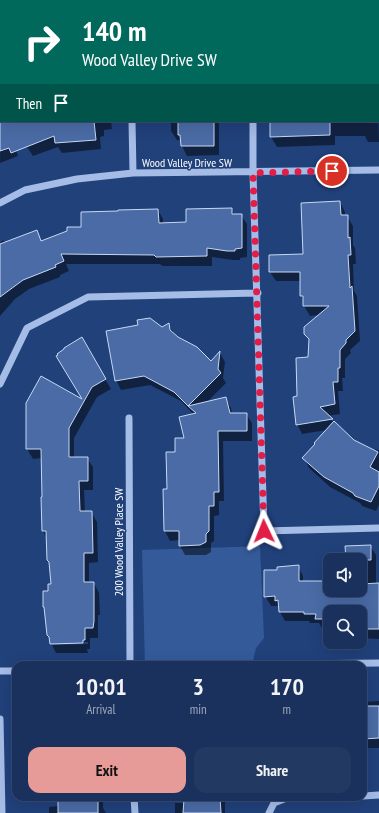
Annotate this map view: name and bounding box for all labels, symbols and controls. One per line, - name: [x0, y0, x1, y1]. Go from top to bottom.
- text: 140 m: [82, 12, 146, 49]
- icon: right: [16, 16, 68, 68]
- text: Wood Valley Drive SW: [82, 48, 217, 71]
- icon: arrive: [50, 92, 72, 114]
- text: Then: [16, 94, 42, 113]
- pin: [315, 154, 349, 188]
- street label: Wood Valley Drive SW: [142, 155, 232, 170]
- icon: arrive: [321, 160, 343, 182]
- street label: 200 Wood Valley Place SW: [111, 488, 126, 596]
- position arrow: [243, 510, 285, 552]
- map controls: [323, 553, 367, 649]
- button: sound: [323, 553, 367, 597]
- button: search: [323, 605, 367, 649]
- text: 10:01: [75, 671, 127, 702]
- text: 3: [192, 671, 204, 702]
- text: 170: [270, 671, 304, 702]
- text: Arrival: [86, 701, 116, 718]
- text: min: [190, 701, 207, 718]
- text: m: [283, 701, 291, 718]
- button: Exit: [28, 747, 186, 793]
- button: Share: [194, 747, 351, 793]

